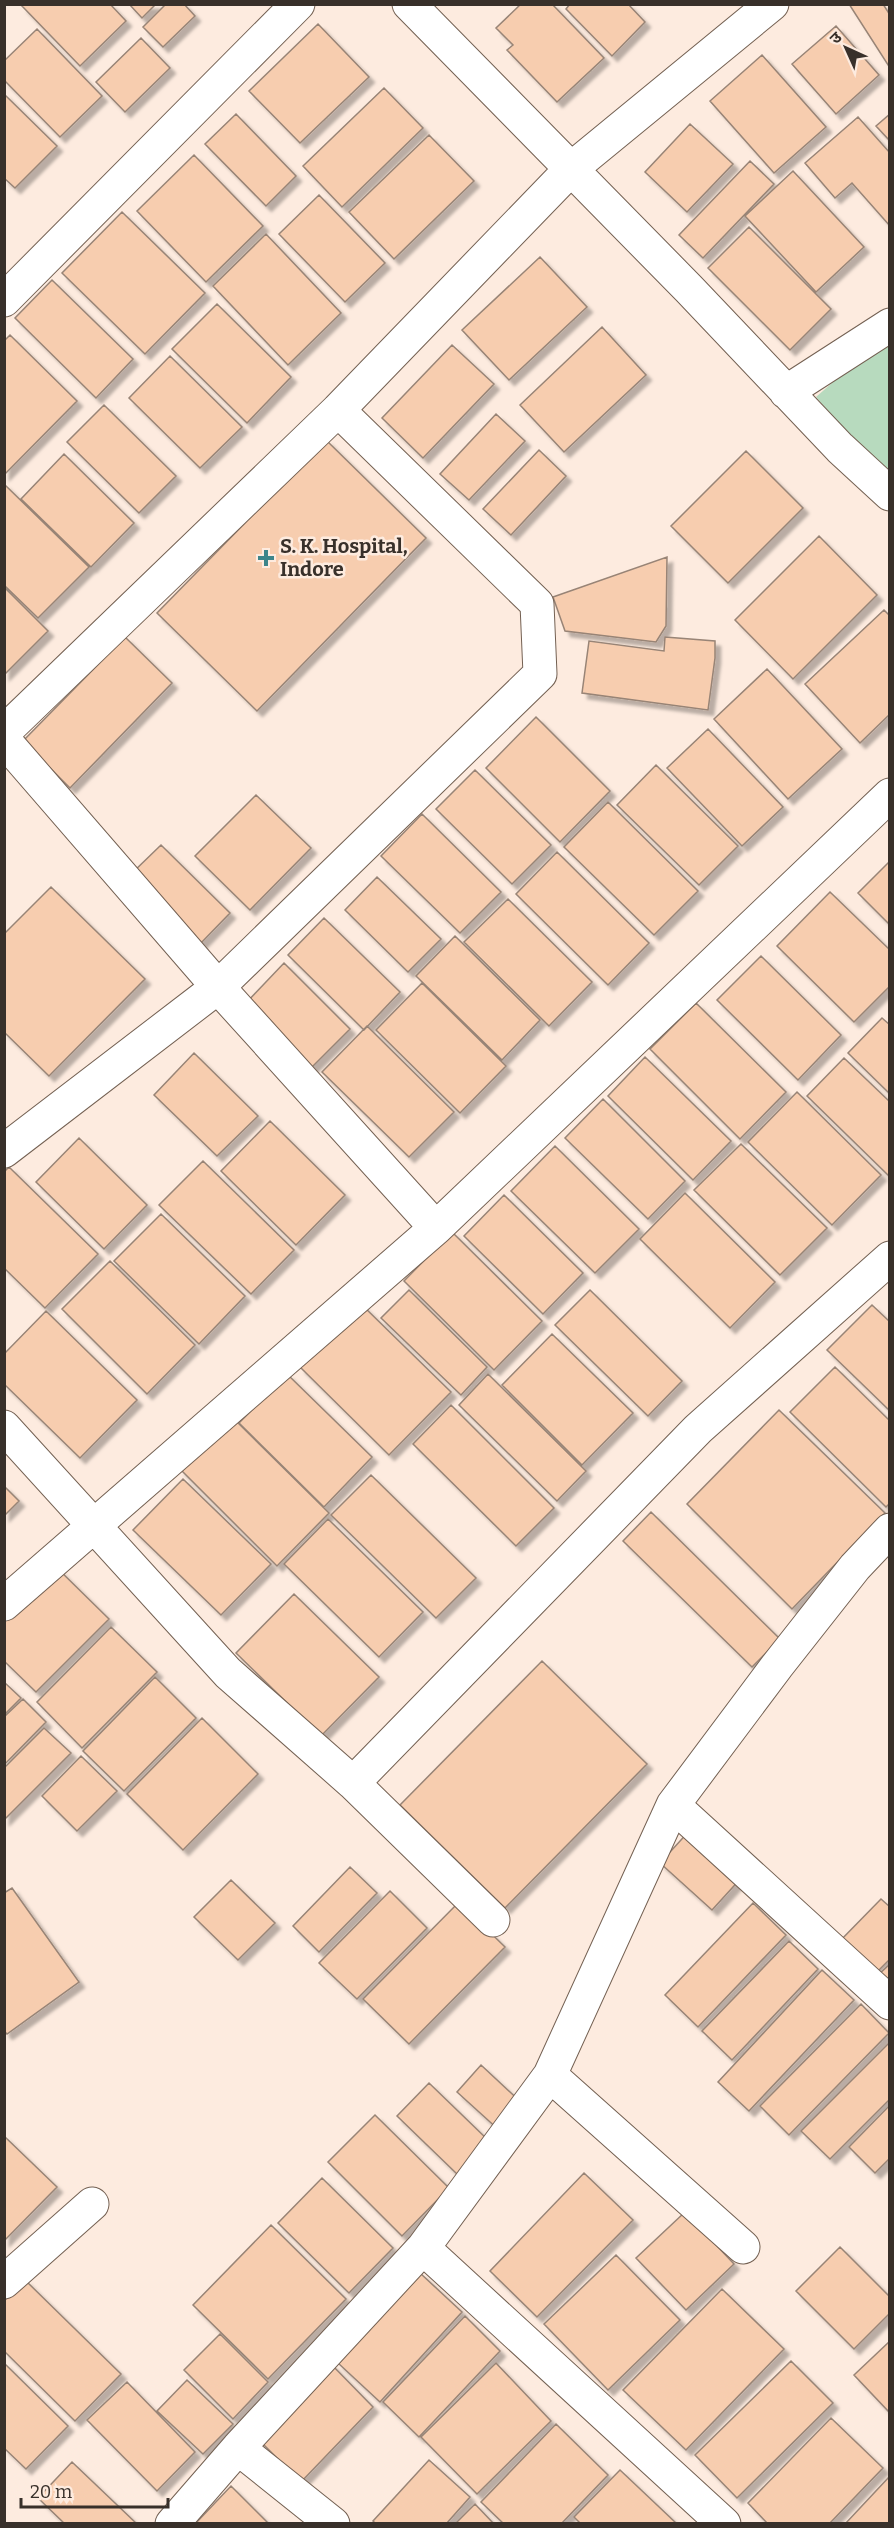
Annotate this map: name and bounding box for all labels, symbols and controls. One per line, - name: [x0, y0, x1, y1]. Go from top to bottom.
- north arrow: [816, 18, 876, 78]
- text: उ: [826, 27, 846, 48]
- place label: S. K. Hospital, Indore: [280, 534, 408, 581]
- marker: S. K. Hospital, Indore: [257, 549, 275, 567]
- scale bar: [21, 2471, 168, 2509]
- text: 20 m: [30, 2481, 72, 2503]

